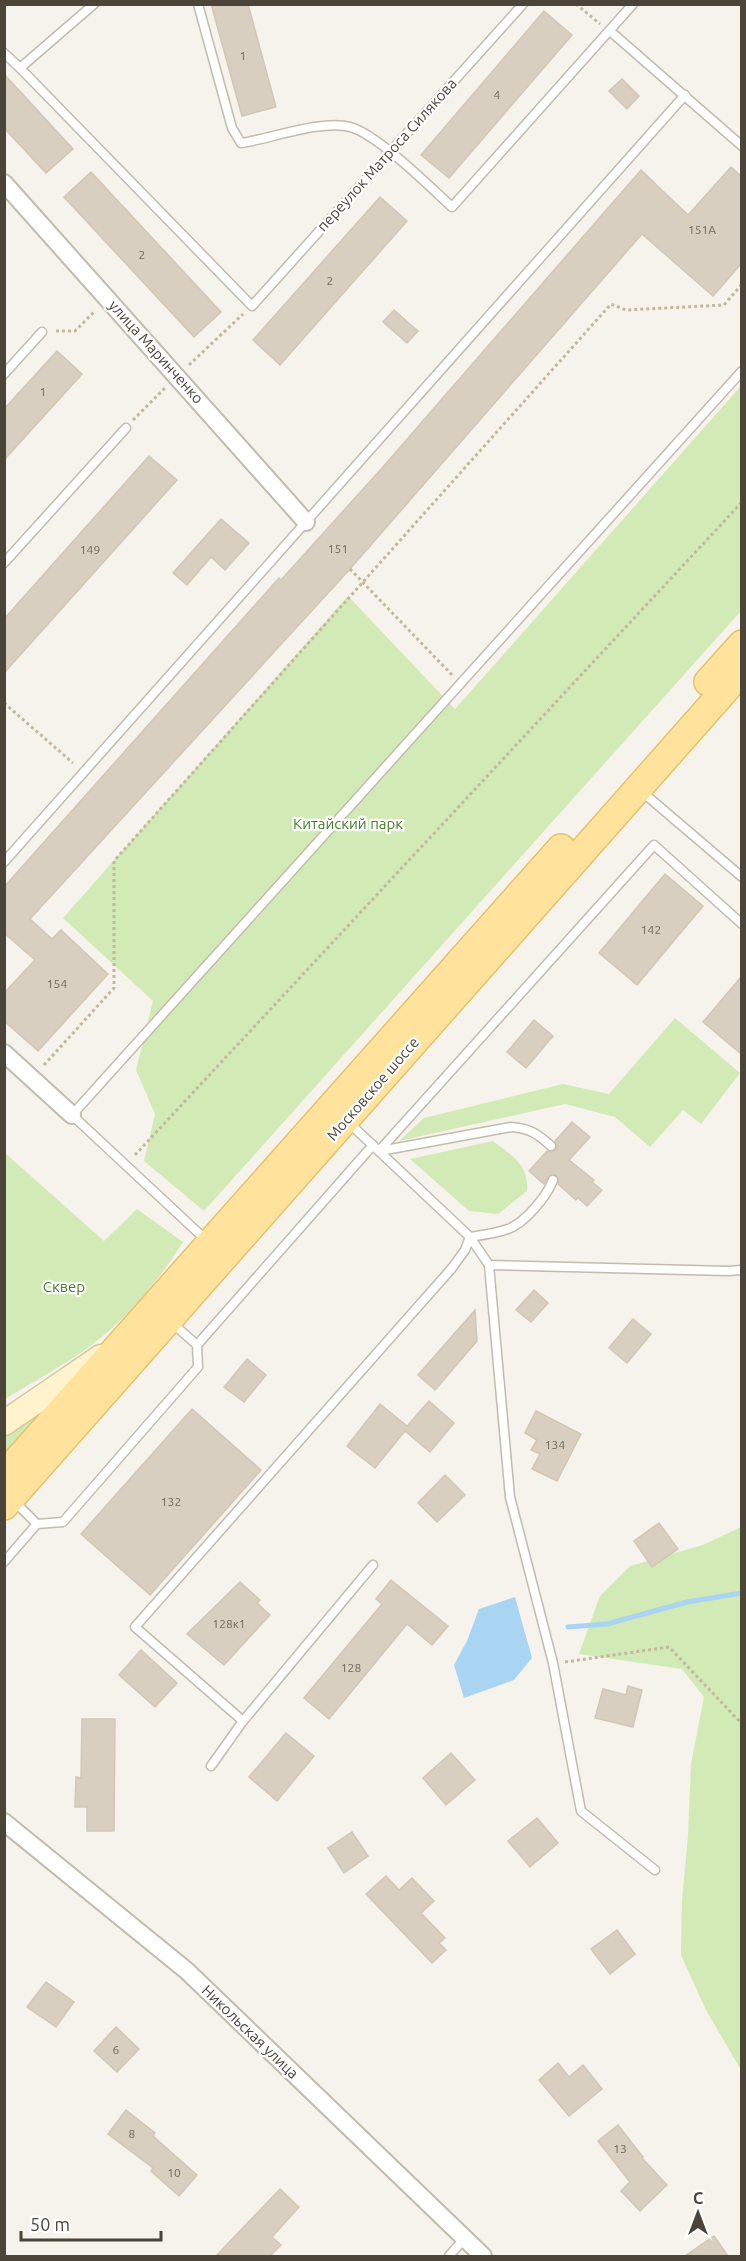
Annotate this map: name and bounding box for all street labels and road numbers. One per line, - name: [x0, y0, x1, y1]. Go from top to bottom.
- street label: переулок Матроса Силякова: [313, 75, 460, 235]
- street label: улица Маринченко: [106, 297, 207, 407]
- street label: Московское шоссе: [323, 1034, 422, 1144]
- street label: Никольская улица: [199, 1981, 302, 2082]

